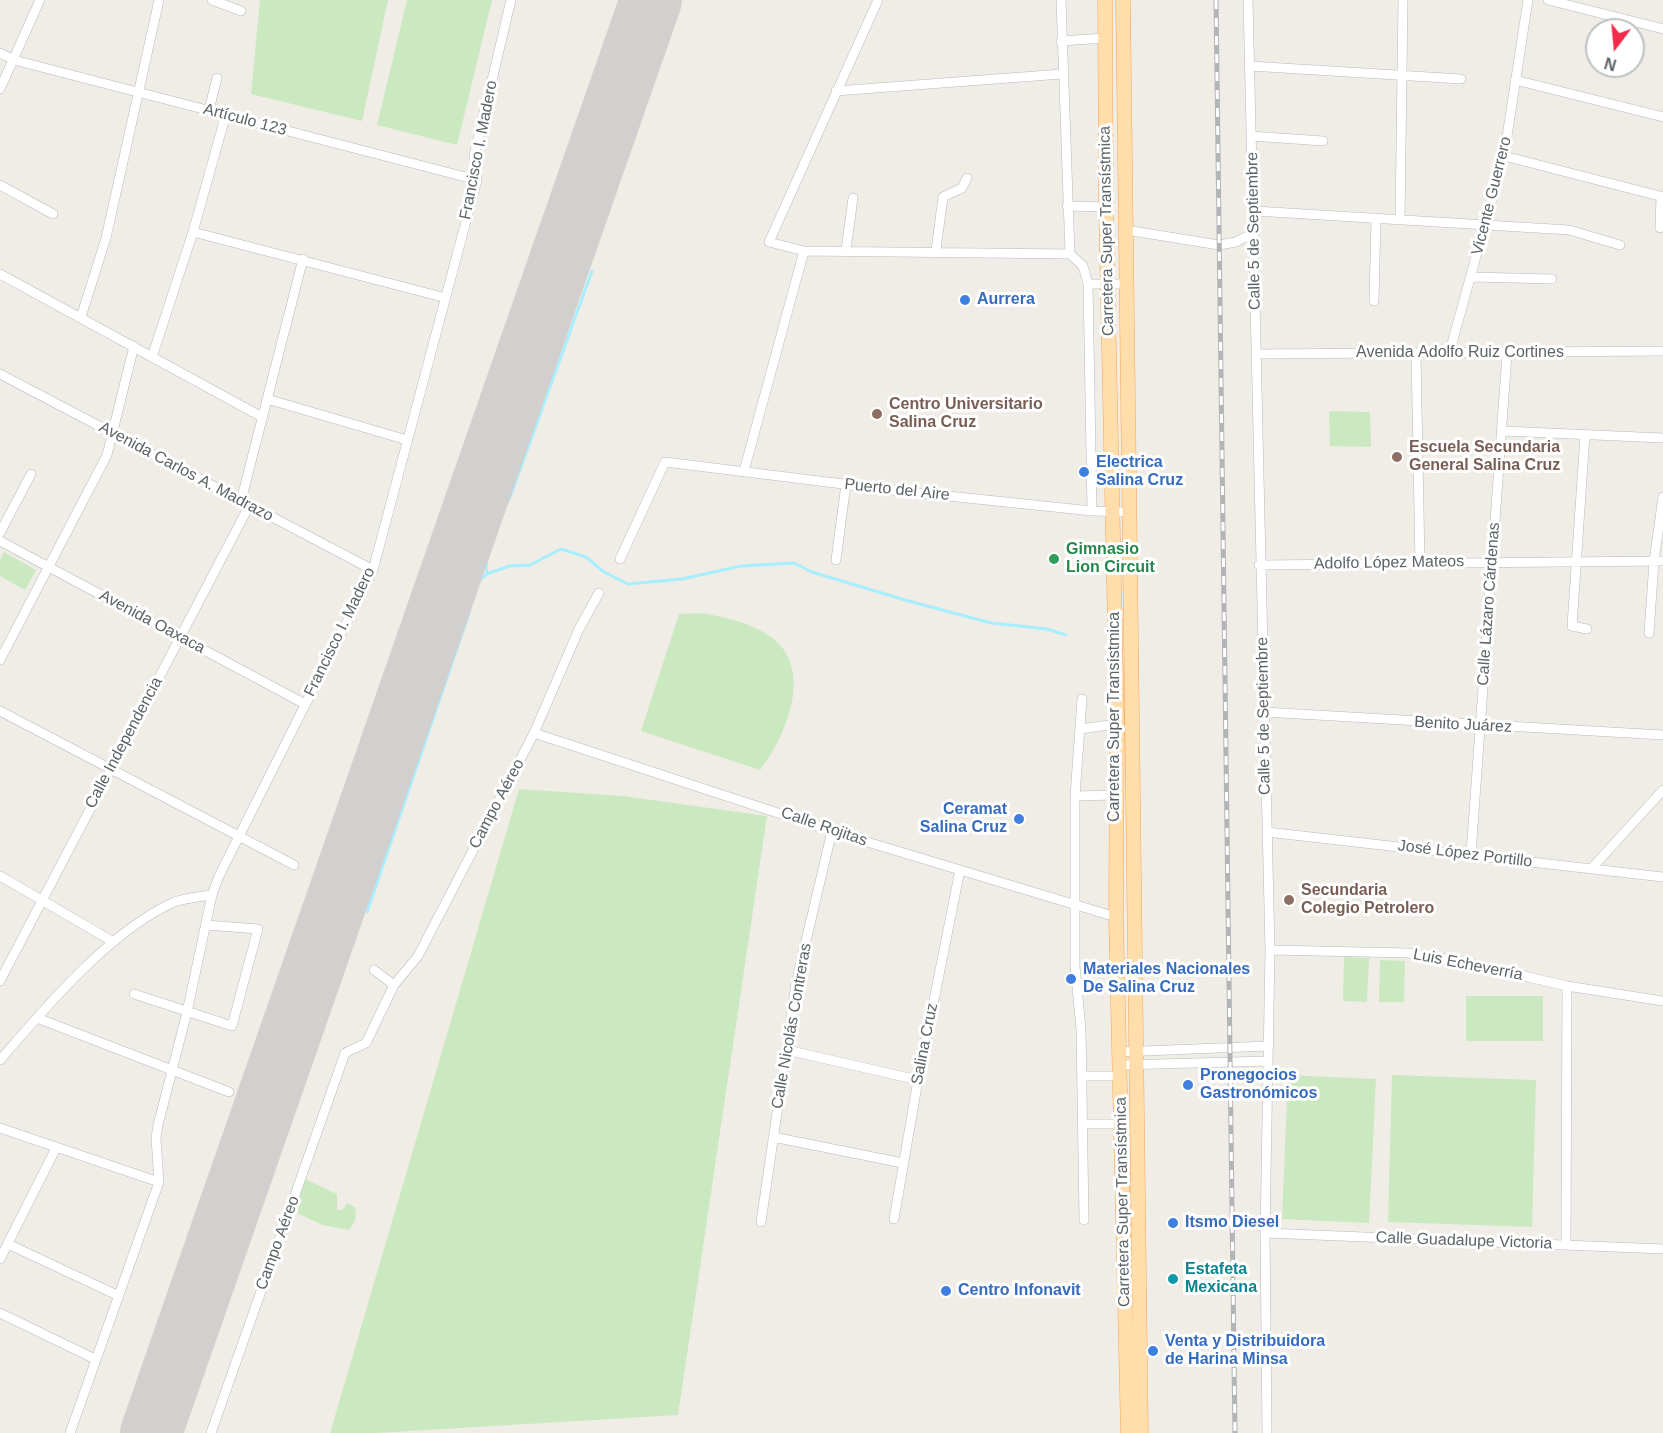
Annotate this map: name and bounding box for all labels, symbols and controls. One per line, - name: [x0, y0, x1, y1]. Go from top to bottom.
- north arrow: [1585, 18, 1645, 78]
- text: N: [1603, 54, 1618, 74]
- street label: Francisco I. Madero: [456, 79, 502, 221]
- street label: Artículo 123: [201, 100, 289, 140]
- street label: Carretera Super Transístmica: [1096, 126, 1118, 336]
- street label: Vicente Guerrero: [1468, 135, 1516, 257]
- street label: Calle 5 de Septiembre: [1243, 152, 1265, 310]
- place label: Aurrera: [977, 290, 1035, 310]
- marker: Aurrera: [958, 293, 972, 307]
- street label: Avenida Adolfo Ruiz Cortines: [1356, 343, 1564, 363]
- place label: Centro Universitario Salina Cruz: [889, 395, 1043, 433]
- marker: Centro Universitario Salina Cruz: [870, 407, 884, 421]
- street label: Avenida Carlos A. Madrazo: [96, 418, 276, 526]
- place label: Escuela Secundaria General Salina Cruz: [1409, 438, 1560, 476]
- marker: Escuela Secundaria General Salina Cruz: [1390, 450, 1404, 464]
- place label: Electrica Salina Cruz: [1096, 453, 1183, 491]
- marker: Electrica Salina Cruz: [1077, 465, 1091, 479]
- street label: Puerto del Aire: [843, 475, 951, 505]
- street label: Calle Lázaro Cárdenas: [1474, 522, 1504, 686]
- place label: Gimnasio Lion Circuit: [1066, 540, 1155, 578]
- marker: Gimnasio Lion Circuit: [1047, 552, 1061, 566]
- street label: Adolfo López Mateos: [1314, 552, 1464, 574]
- street label: Francisco I. Madero: [300, 564, 380, 700]
- street label: Avenida Oaxaca: [96, 586, 208, 658]
- street label: Carretera Super Transístmica: [1105, 612, 1125, 822]
- street label: Calle 5 de Septiembre: [1253, 637, 1275, 795]
- street label: Calle Independencia: [81, 674, 167, 812]
- street label: Benito Juárez: [1414, 713, 1512, 737]
- street label: Campo Aéreo: [465, 756, 529, 852]
- place label: Ceramat Salina Cruz: [920, 800, 1007, 838]
- street label: Calle Rojitas: [778, 803, 870, 851]
- marker: Ceramat Salina Cruz: [1012, 812, 1026, 826]
- street label: José López Portillo: [1397, 836, 1533, 872]
- place label: Secundaria Colegio Petrolero: [1301, 881, 1434, 919]
- marker: Secundaria Colegio Petrolero: [1282, 893, 1296, 907]
- street label: Calle Nicolás Contreras: [768, 942, 816, 1110]
- street label: Luis Echeverría: [1412, 945, 1524, 985]
- place label: Materiales Nacionales De Salina Cruz: [1083, 960, 1250, 998]
- marker: Materiales Nacionales De Salina Cruz: [1064, 972, 1078, 986]
- street label: Salina Cruz: [908, 1002, 942, 1086]
- place label: Pronegocios Gastronómicos: [1200, 1066, 1317, 1104]
- marker: Pronegocios Gastronómicos: [1181, 1078, 1195, 1092]
- street label: Carretera Super Transístmica: [1112, 1097, 1134, 1307]
- street label: Campo Aéreo: [252, 1193, 304, 1293]
- place label: Itsmo Diesel: [1185, 1213, 1279, 1233]
- marker: Itsmo Diesel: [1166, 1216, 1180, 1230]
- street label: Calle Guadalupe Victoria: [1375, 1228, 1553, 1254]
- place label: Estafeta Mexicana: [1185, 1260, 1257, 1298]
- marker: Estafeta Mexicana: [1166, 1272, 1180, 1286]
- place label: Centro Infonavit: [958, 1281, 1081, 1301]
- marker: Centro Infonavit: [939, 1284, 953, 1298]
- place label: Venta y Distribuidora de Harina Minsa: [1165, 1332, 1325, 1370]
- marker: Venta y Distribuidora de Harina Minsa: [1146, 1344, 1160, 1358]

